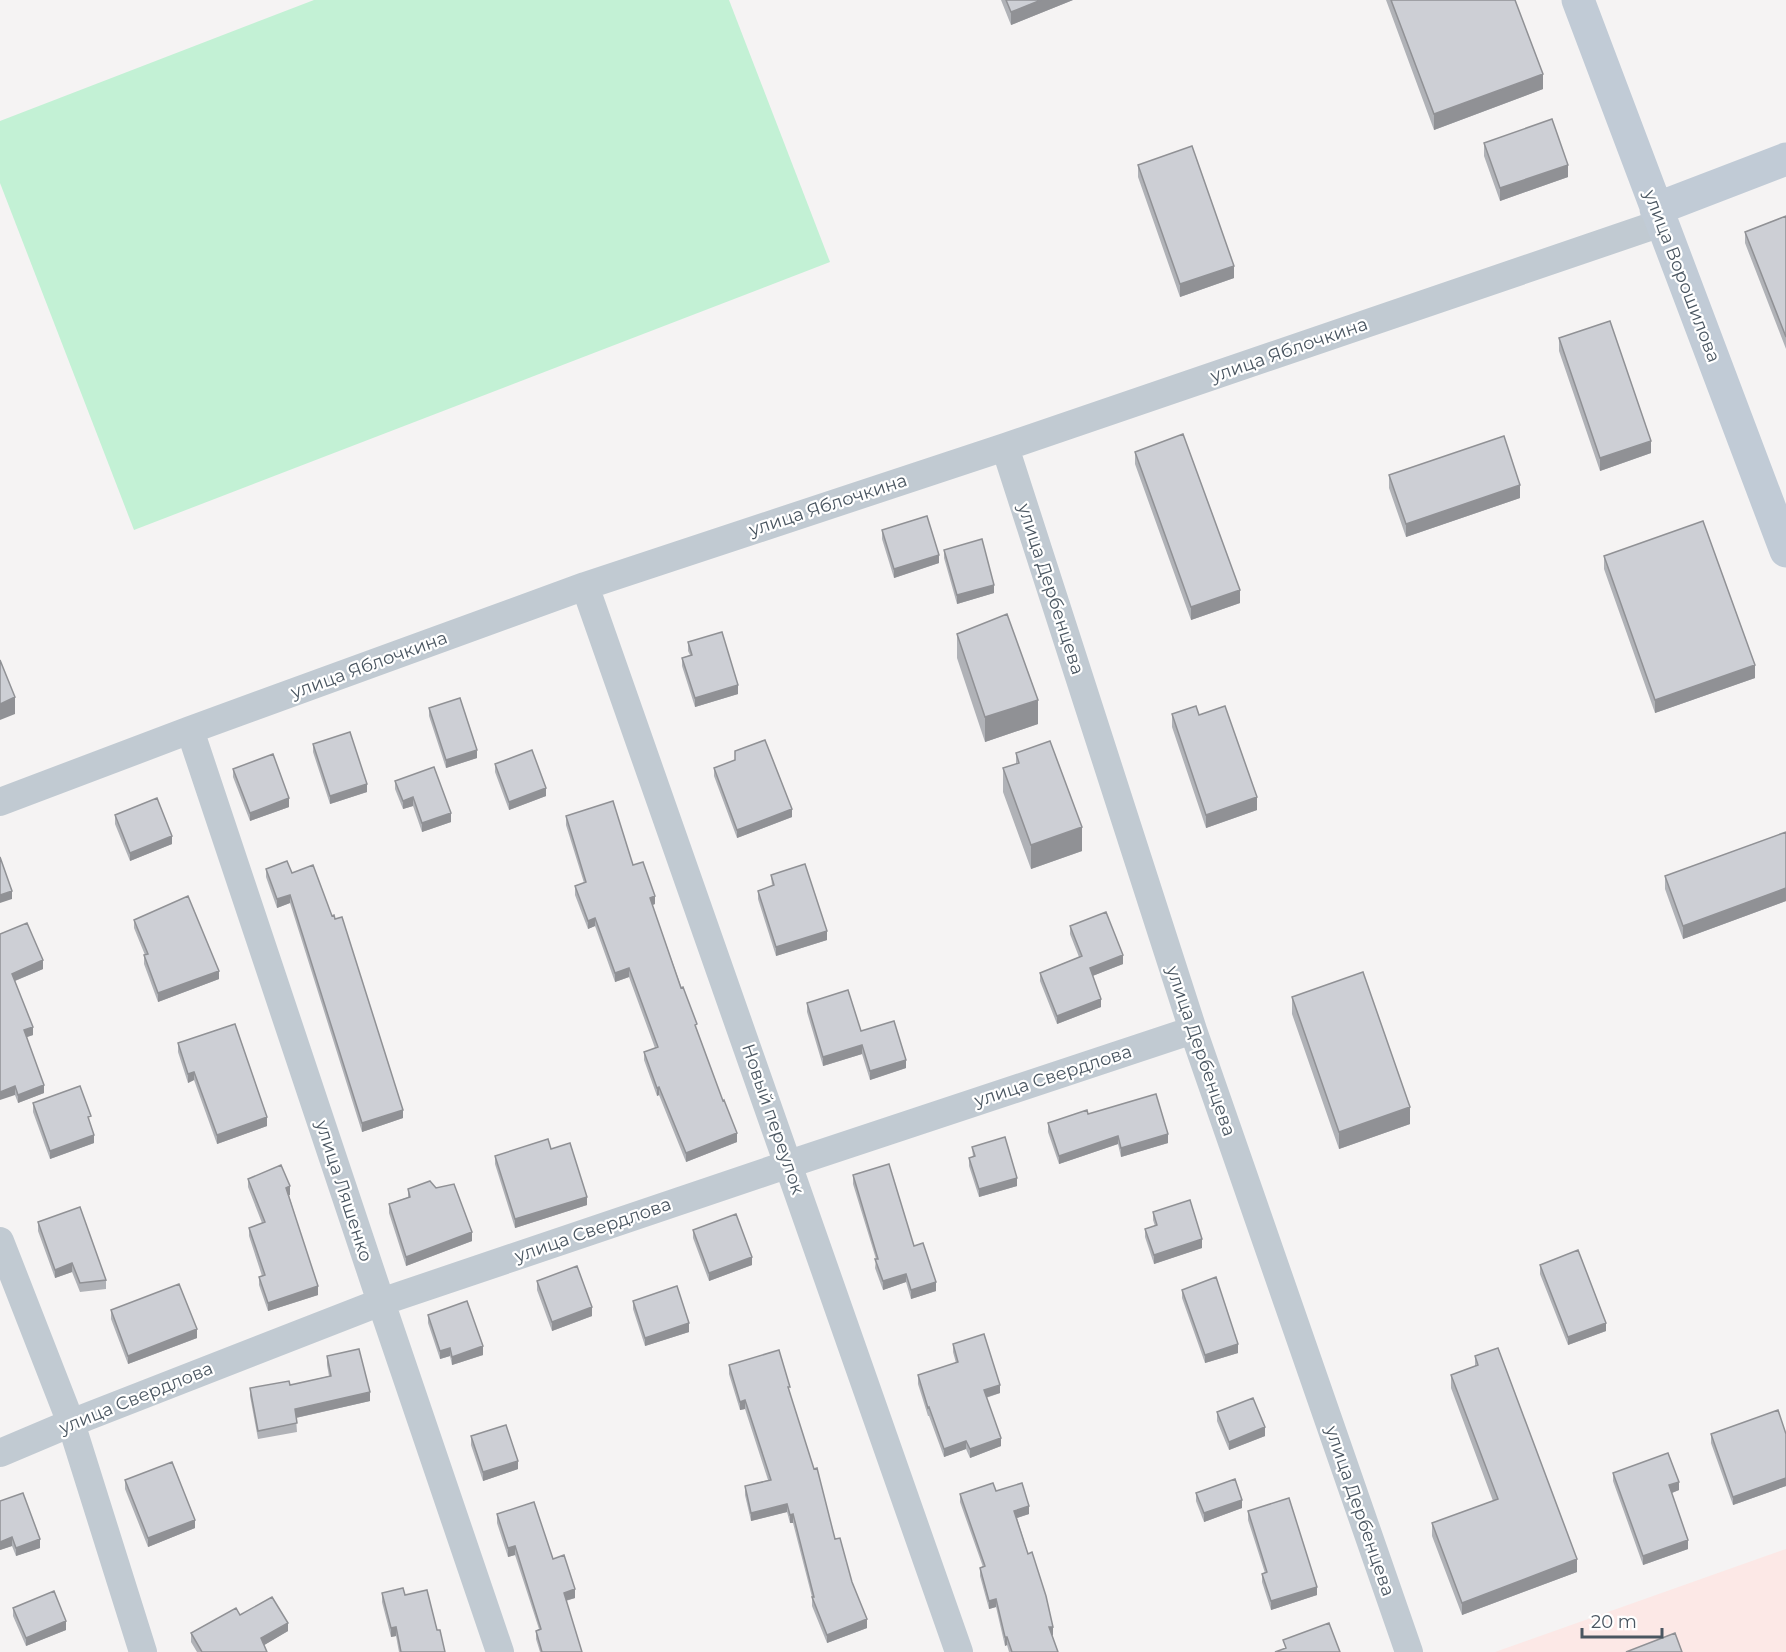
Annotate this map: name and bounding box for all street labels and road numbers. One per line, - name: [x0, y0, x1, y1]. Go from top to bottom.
- street label: улица Ворошилова: [1639, 186, 1725, 365]
- street label: улица Яблочкина: [1206, 313, 1371, 388]
- street label: улица Яблочкина: [745, 469, 910, 541]
- street label: улица Дербенцева: [1013, 500, 1089, 677]
- street label: улица Яблочкина: [287, 626, 450, 704]
- street label: улица Дербенцева: [1161, 962, 1240, 1139]
- street label: улица Свердлова: [971, 1040, 1134, 1112]
- street label: Новый переулок: [737, 1041, 809, 1198]
- street label: улица Ляшенко: [310, 1116, 377, 1265]
- street label: улица Свердлова: [511, 1193, 674, 1267]
- street label: улица Свердлова: [55, 1357, 216, 1439]
- street label: улица Дербенцева: [1320, 1422, 1399, 1599]

